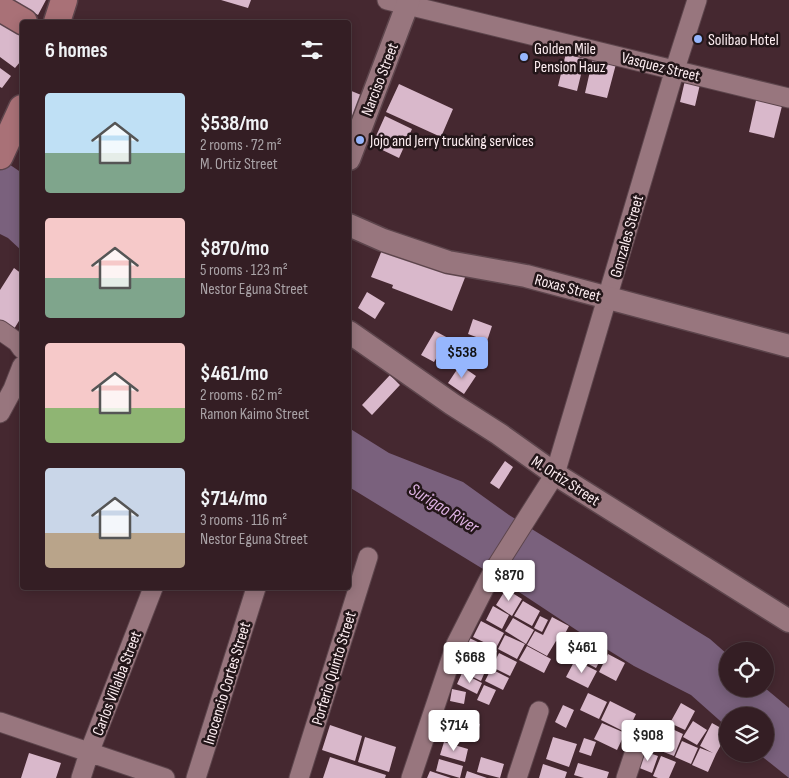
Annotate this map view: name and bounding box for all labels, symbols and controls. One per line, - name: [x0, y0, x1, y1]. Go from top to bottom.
- place label: Solibao Hotel: [708, 31, 779, 50]
- marker: Solibao Hotel: [692, 33, 704, 45]
- icon: filters: [298, 36, 326, 64]
- text: 6 homes: [45, 38, 108, 63]
- street label: Narciso Street: [358, 40, 403, 119]
- place label: Golden Mile Pension Hauz: [534, 40, 606, 77]
- street label: Vasquez Street: [619, 49, 702, 86]
- marker: Golden Mile Pension Hauz: [518, 51, 530, 63]
- text: $538/mo: [200, 111, 269, 136]
- icon: home: [85, 113, 145, 173]
- place label: Jojo and Jerry trucking services: [369, 132, 534, 151]
- marker: Jojo and Jerry trucking services: [354, 134, 366, 146]
- text: 2 rooms · 72 m²: [200, 136, 282, 155]
- text: M. Ortiz Street: [200, 155, 278, 174]
- street label: Gonzales Street: [607, 193, 648, 280]
- text: $870/mo: [200, 236, 269, 261]
- icon: home: [85, 238, 145, 298]
- text: 5 rooms · 123 m²: [200, 261, 288, 280]
- street label: Roxas Street: [532, 271, 603, 306]
- text: Nestor Eguna Street: [200, 280, 308, 299]
- pin: $538: [432, 336, 492, 379]
- text: $538: [447, 343, 477, 362]
- text: $461/mo: [200, 361, 268, 386]
- icon: home: [85, 363, 145, 423]
- text: 2 rooms · 62 m²: [200, 386, 283, 405]
- text: Ramon Kaimo Street: [200, 405, 309, 424]
- street label: M. Ortiz Street: [527, 452, 603, 510]
- water label: Surigao River: [405, 479, 483, 539]
- text: $714/mo: [200, 486, 268, 511]
- icon: home: [85, 488, 145, 548]
- text: 3 rooms · 116 m²: [200, 511, 287, 530]
- text: Nestor Eguna Street: [200, 530, 308, 549]
- pin: $870: [479, 560, 539, 602]
- text: $870: [494, 566, 524, 585]
- street label: Porferio Quinto Street: [308, 609, 361, 728]
- street label: Inocencio Cortes Street: [200, 620, 255, 747]
- street label: Carlos Villalba Street: [89, 628, 146, 739]
- pin: $461: [552, 632, 612, 674]
- text: $461: [567, 638, 597, 657]
- pin: $668: [440, 642, 500, 684]
- map controls: [719, 642, 774, 762]
- button: locate: [719, 642, 774, 697]
- text: $668: [455, 648, 485, 667]
- button: layers: [719, 707, 774, 762]
- pin: $714: [424, 710, 484, 752]
- text: $714: [439, 716, 469, 735]
- pin: $908: [618, 720, 678, 762]
- text: $908: [633, 726, 663, 745]

